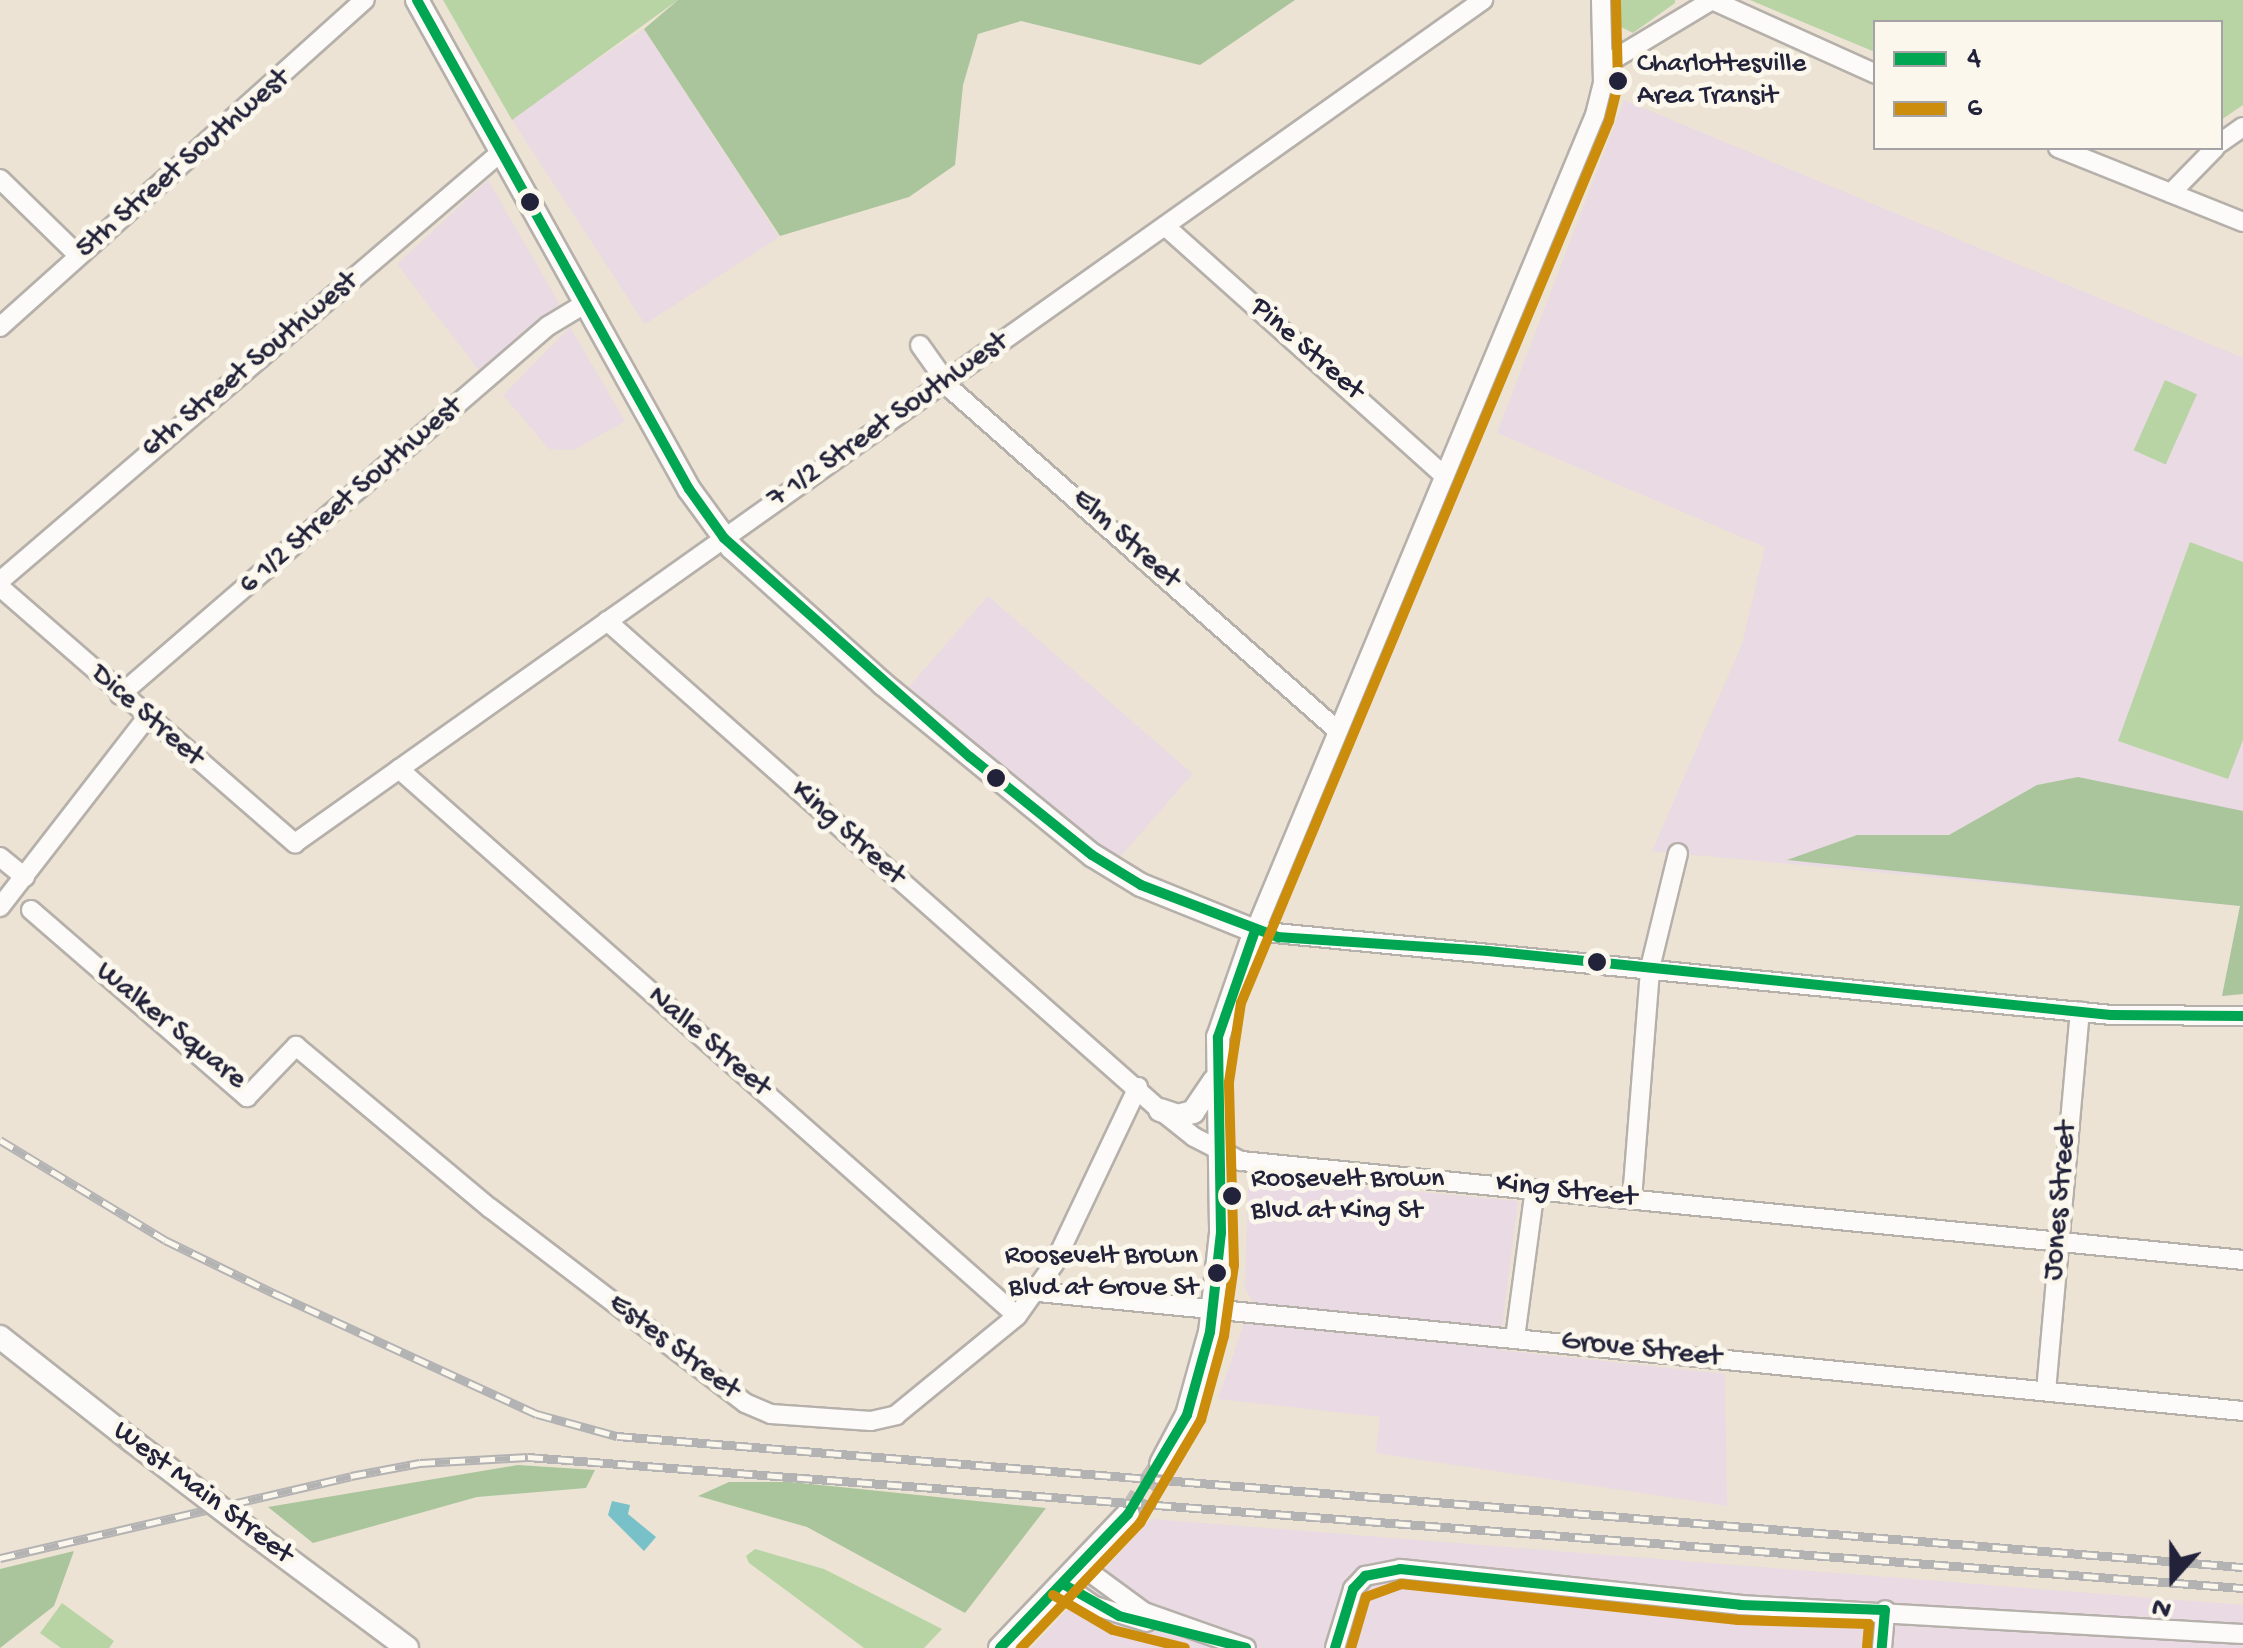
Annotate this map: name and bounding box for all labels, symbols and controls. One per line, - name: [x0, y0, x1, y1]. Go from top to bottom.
- legend: [1873, 20, 2223, 150]
- text: 4: [1967, 42, 1981, 77]
- place label: Charlottesville Area Transit: [1637, 48, 1806, 114]
- street label: 5th Street Southwest: [69, 62, 299, 268]
- marker: Charlottesville Area Transit: [1608, 71, 1628, 91]
- text: 6: [1967, 92, 1982, 127]
- unlabelled marker: [520, 192, 540, 212]
- street label: 6th Street Southwest: [135, 265, 367, 467]
- street label: Pine Street: [1241, 291, 1371, 409]
- street label: 7 1/2 Street Southwest: [762, 326, 1016, 518]
- street label: 6 1/2 Street Southwest: [233, 390, 471, 604]
- street label: Elm Street: [1063, 482, 1187, 598]
- street label: Dice Street: [82, 658, 210, 776]
- unlabelled marker: [986, 768, 1006, 788]
- street label: King Street: [782, 773, 912, 895]
- unlabelled marker: [1587, 952, 1607, 972]
- street label: Walker Square: [87, 955, 253, 1099]
- street label: Nalle Street: [639, 980, 777, 1106]
- street label: Jones Street: [2037, 1120, 2087, 1282]
- place label: Roosevelt Brown Blvd at King St: [1251, 1163, 1444, 1229]
- street label: King Street: [1494, 1167, 1638, 1217]
- marker: Roosevelt Brown Blvd at King St: [1222, 1186, 1242, 1206]
- place label: Roosevelt Brown Blvd at Grove St: [1005, 1240, 1198, 1306]
- marker: Roosevelt Brown Blvd at Grove St: [1207, 1263, 1227, 1283]
- street label: Estes Street: [600, 1287, 746, 1409]
- street label: Grove Street: [1559, 1325, 1723, 1377]
- street label: West Main Street: [105, 1414, 299, 1574]
- north arrow: [2123, 1528, 2223, 1628]
- text: N: [2148, 1588, 2177, 1625]

